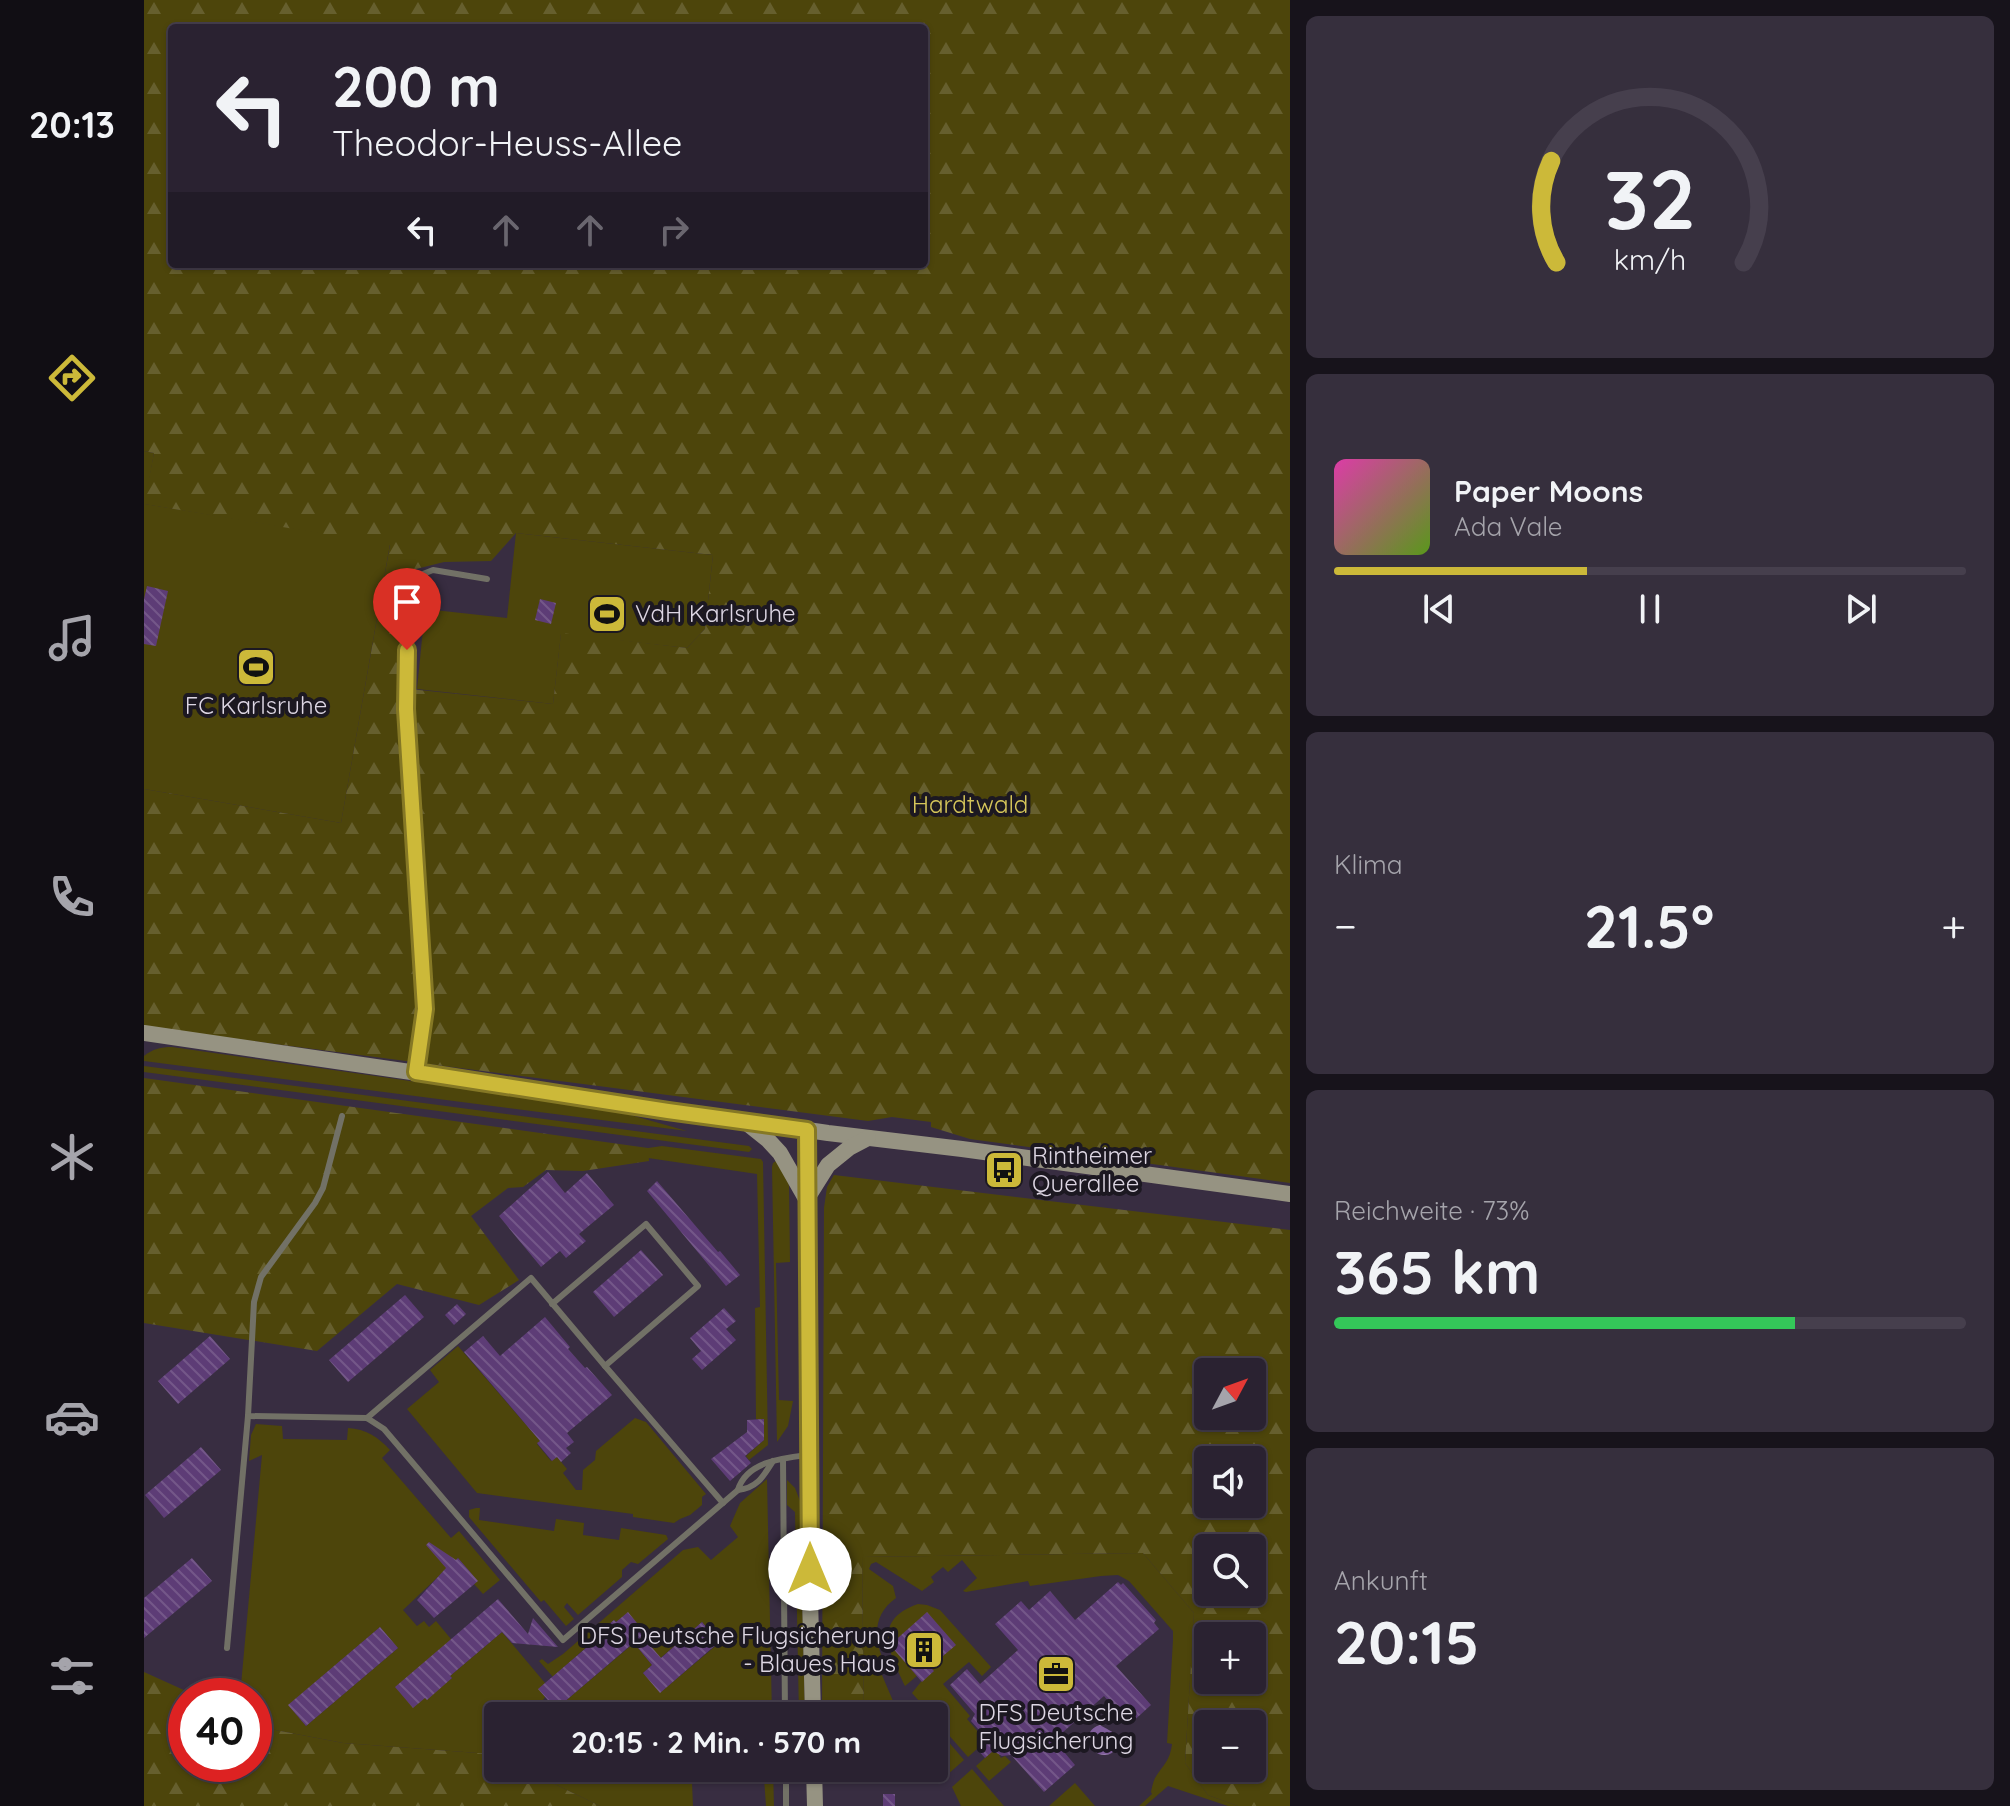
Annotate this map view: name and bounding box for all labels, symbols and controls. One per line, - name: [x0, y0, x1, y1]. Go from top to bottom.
- text: 200 m: [332, 51, 500, 121]
- icon: left: [200, 56, 304, 160]
- text: 20:13: [29, 102, 115, 147]
- text: Theodor-Heuss-Allee: [332, 120, 682, 165]
- text: 32: [1604, 146, 1696, 250]
- icon: left: [400, 208, 444, 252]
- icon: ahead: [484, 208, 528, 252]
- icon: ahead: [568, 208, 612, 252]
- icon: right: [652, 208, 696, 252]
- text: km/h: [1614, 241, 1686, 277]
- icon: directions: [44, 350, 100, 406]
- text: Paper Moons: [1454, 472, 1643, 510]
- text: Ada Vale: [1454, 510, 1563, 543]
- pin: [373, 568, 441, 650]
- icon: arrive: [385, 580, 429, 624]
- icon: previous: [1417, 587, 1461, 631]
- icon: pause: [1628, 587, 1672, 631]
- icon: next: [1839, 587, 1883, 631]
- sports icon: VdH Karlsruhe: [586, 593, 628, 635]
- place label: VdH Karlsruhe: [635, 598, 796, 628]
- icon: music: [44, 610, 100, 666]
- sports icon: FC Karlsruhe: [235, 646, 277, 688]
- place label: FC Karlsruhe: [185, 690, 327, 720]
- park label: Hardtwald: [912, 789, 1028, 819]
- text: Klima: [1334, 848, 1403, 881]
- icon: phone: [44, 869, 100, 925]
- text: 21.5°: [1584, 888, 1714, 963]
- text: −: [1334, 898, 1357, 953]
- text: +: [1941, 898, 1966, 953]
- icon: climate: [44, 1129, 100, 1185]
- place label: Rintheimer Querallee: [1032, 1140, 1152, 1198]
- bus stop icon: Rintheimer Querallee: [983, 1149, 1025, 1191]
- text: Reichweite · 73%: [1334, 1194, 1529, 1227]
- text: 365 km: [1334, 1234, 1540, 1309]
- north arrow: [1194, 1358, 1266, 1430]
- map controls: [1194, 1358, 1266, 1782]
- icon: car: [44, 1389, 100, 1445]
- button: sound: [1194, 1446, 1266, 1518]
- position arrow: [768, 1527, 852, 1611]
- button: search: [1194, 1534, 1266, 1606]
- text: Ankunft: [1334, 1564, 1428, 1597]
- text: 20:15: [1334, 1604, 1479, 1679]
- place label: DFS Deutsche Flugsicherung - Blaues Haus: [580, 1620, 896, 1678]
- button: +: [1194, 1622, 1266, 1694]
- building icon: DFS Deutsche Flugsicherung - Blaues Haus: [903, 1629, 945, 1671]
- icon: filters: [44, 1648, 100, 1704]
- office icon: DFS Deutsche Flugsicherung: [1035, 1653, 1077, 1695]
- speed limit sign: 40: [168, 1678, 272, 1782]
- place label: DFS Deutsche Flugsicherung: [979, 1697, 1133, 1755]
- button: −: [1194, 1710, 1266, 1782]
- text: 20:15 · 2 Min. · 570 m: [571, 1723, 861, 1761]

